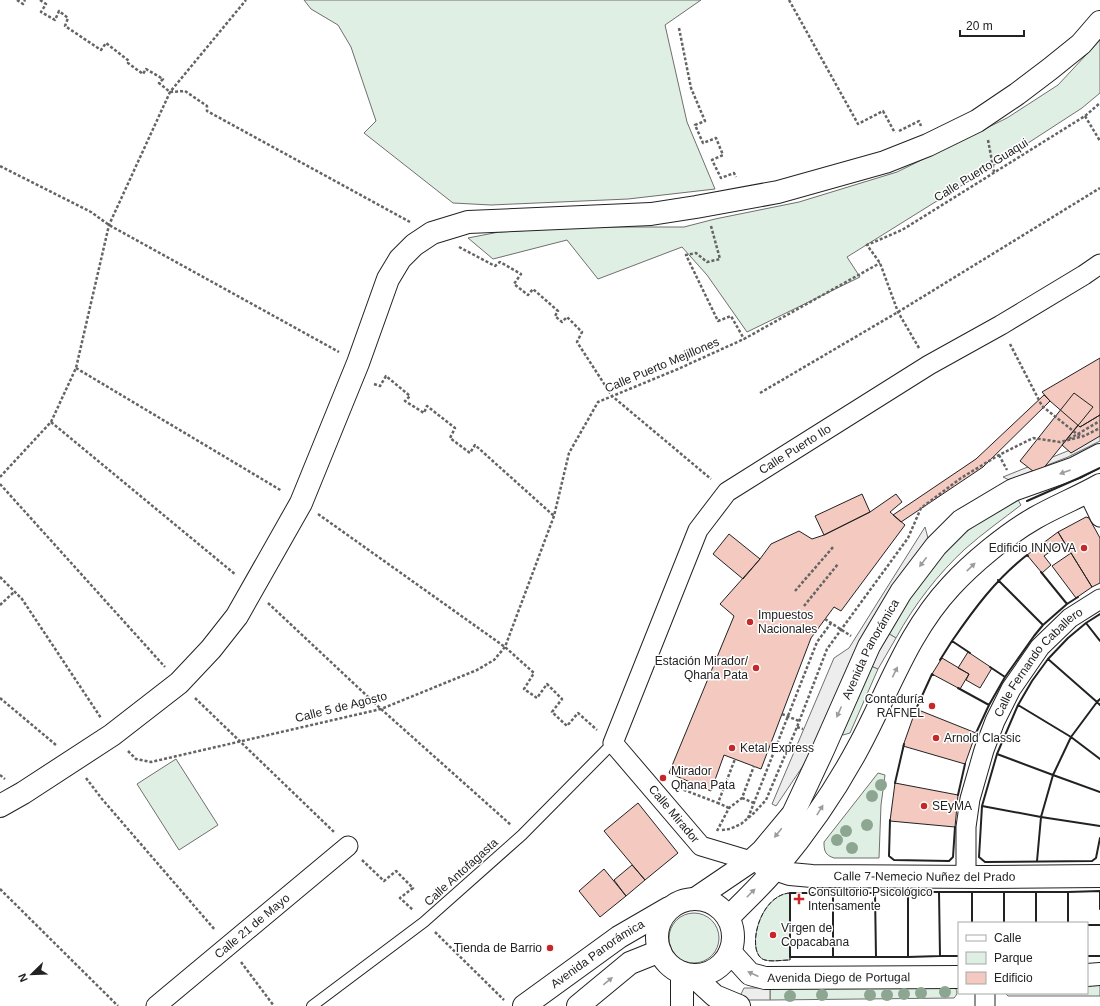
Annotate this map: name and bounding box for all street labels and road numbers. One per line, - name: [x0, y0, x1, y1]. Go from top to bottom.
- street label: Calle Puerto Guaqui: [931, 135, 1031, 205]
- street label: Calle Puerto Mejillones: [603, 335, 721, 395]
- street label: Calle Puerto Ilo: [756, 421, 834, 477]
- street label: Avenida Panorámica: [839, 596, 902, 701]
- street label: Calle Fernando Caballero: [991, 605, 1086, 719]
- street label: Calle 5 de Agosto: [294, 689, 389, 725]
- street label: Calle Mirador: [646, 782, 702, 846]
- street label: Calle Antofagasta: [421, 835, 501, 909]
- street label: Calle 7-Nemecio Nuñez del Prado: [834, 869, 1016, 884]
- street label: Calle 21 de Mayo: [212, 890, 293, 961]
- street label: Avenida Panorámica: [548, 917, 647, 991]
- street label: Avenida Diego de Portugal: [767, 970, 910, 985]

